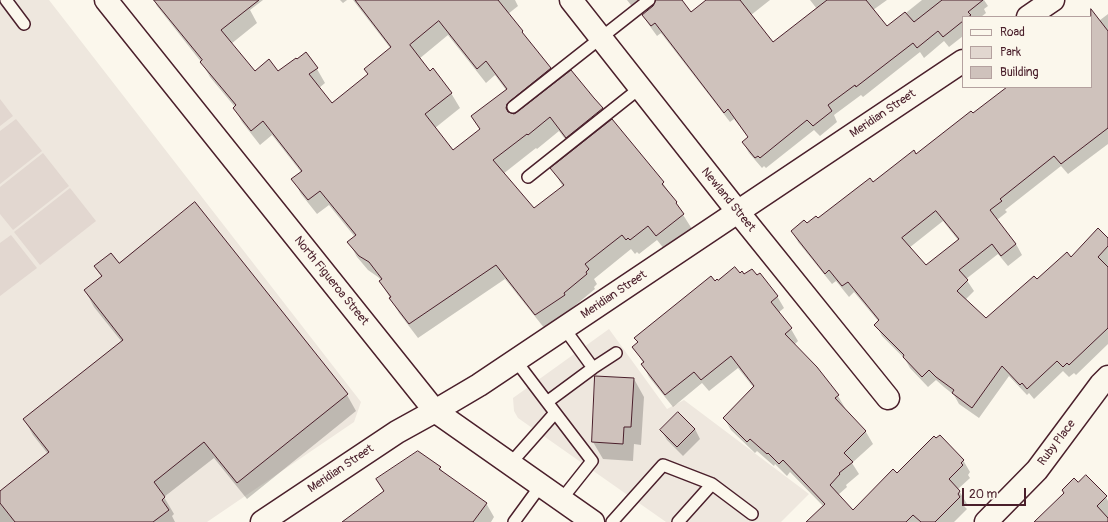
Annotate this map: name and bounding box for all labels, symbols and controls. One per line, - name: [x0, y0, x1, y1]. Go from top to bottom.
- legend: [962, 16, 1092, 88]
- text: Road: [1000, 25, 1025, 40]
- text: Park: [1000, 45, 1021, 60]
- text: Building: [1000, 65, 1039, 80]
- street label: Meridian Street: [847, 87, 919, 141]
- street label: Newland Street: [698, 165, 758, 235]
- street label: North Figueroa Street: [291, 234, 371, 328]
- street label: Meridian Street: [578, 268, 650, 322]
- street label: Ruby Place: [1035, 417, 1079, 469]
- street label: Meridian Street: [305, 442, 377, 496]
- scale bar: [964, 480, 1028, 506]
- text: 20 m: [969, 487, 997, 502]

